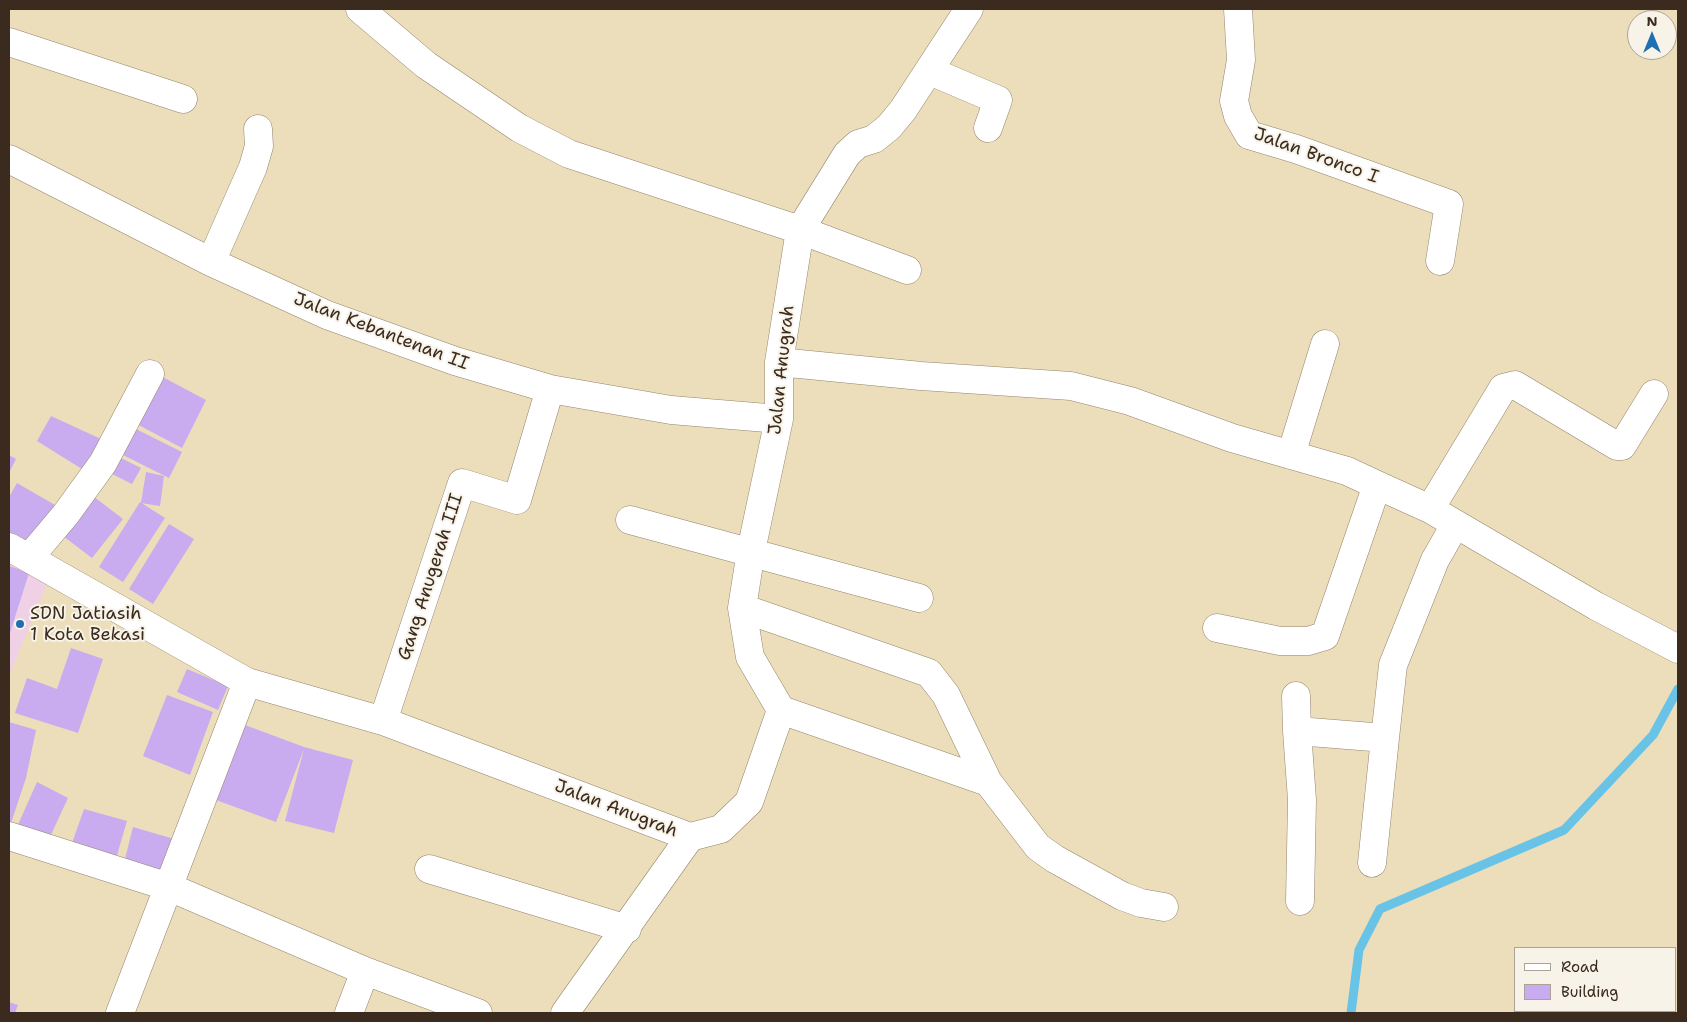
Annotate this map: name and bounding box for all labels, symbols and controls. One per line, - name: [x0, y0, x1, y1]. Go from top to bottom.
- north arrow: [1627, 10, 1677, 60]
- text: N: [1646, 12, 1658, 30]
- street label: Jalan Bronco I: [1251, 123, 1381, 189]
- street label: Jalan Kebantenan II: [290, 289, 472, 375]
- street label: Jalan Anugrah: [764, 304, 800, 436]
- street label: Gang Anugerah III: [394, 491, 468, 663]
- place label: SDN Jatiasih 1 Kota Bekasi: [30, 603, 145, 646]
- marker: SDN Jatiasih 1 Kota Bekasi: [14, 618, 26, 630]
- street label: Jalan Anugrah: [551, 776, 681, 842]
- legend: [1514, 947, 1677, 1012]
- text: Road: [1561, 957, 1599, 977]
- text: Building: [1561, 982, 1618, 1002]

